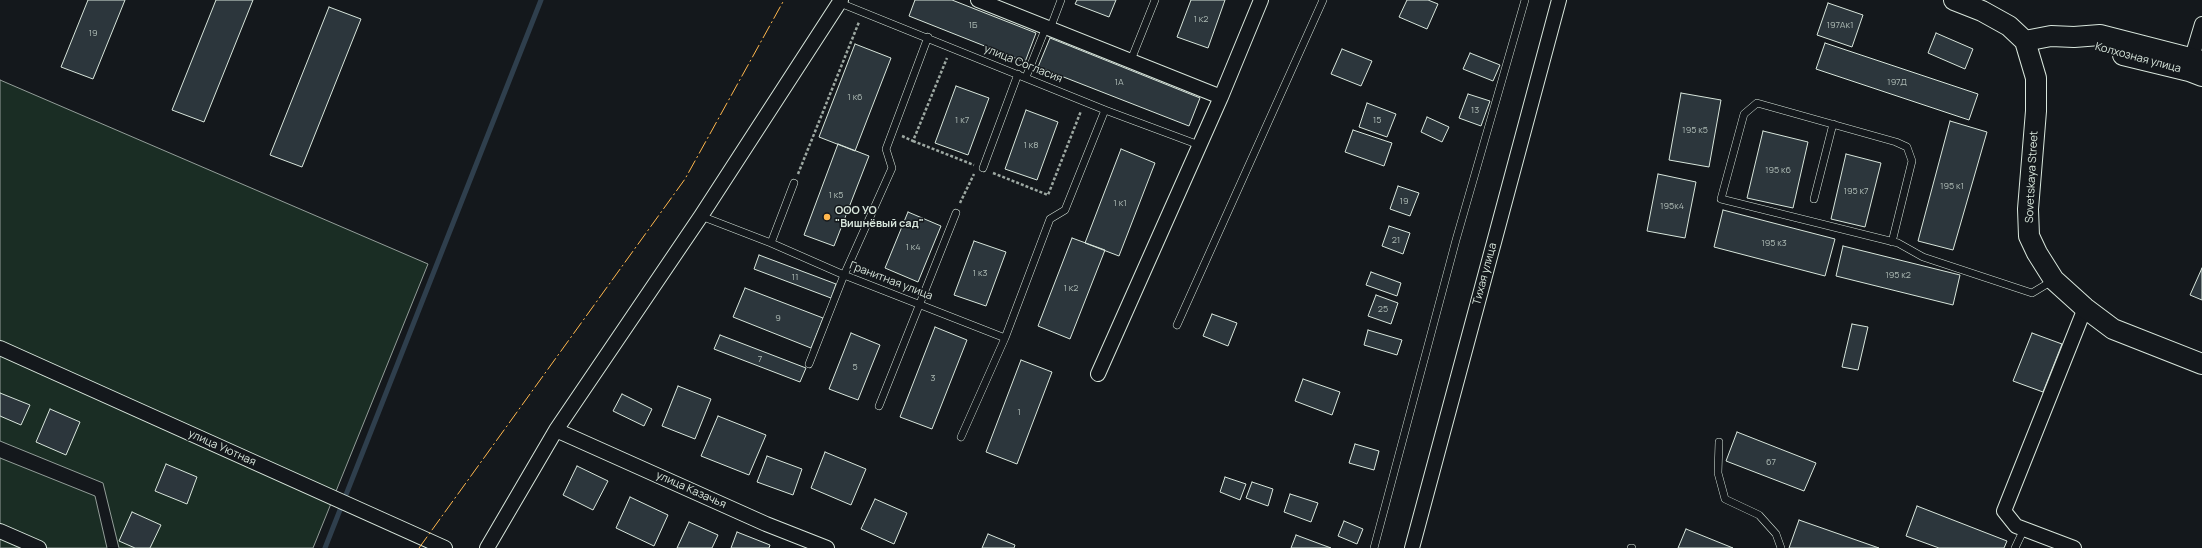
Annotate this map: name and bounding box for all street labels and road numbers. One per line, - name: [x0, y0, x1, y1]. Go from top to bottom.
- street label: Колхозная улица: [2094, 40, 2182, 76]
- street label: улица Согласия: [982, 42, 1064, 86]
- street label: Sovetskaya Street: [2023, 130, 2041, 224]
- street label: Тихая улица: [1470, 241, 1500, 307]
- street label: Гранитная улица: [847, 259, 935, 303]
- street label: улица Уютная: [186, 427, 258, 469]
- street label: улица Казачья: [654, 469, 728, 511]

